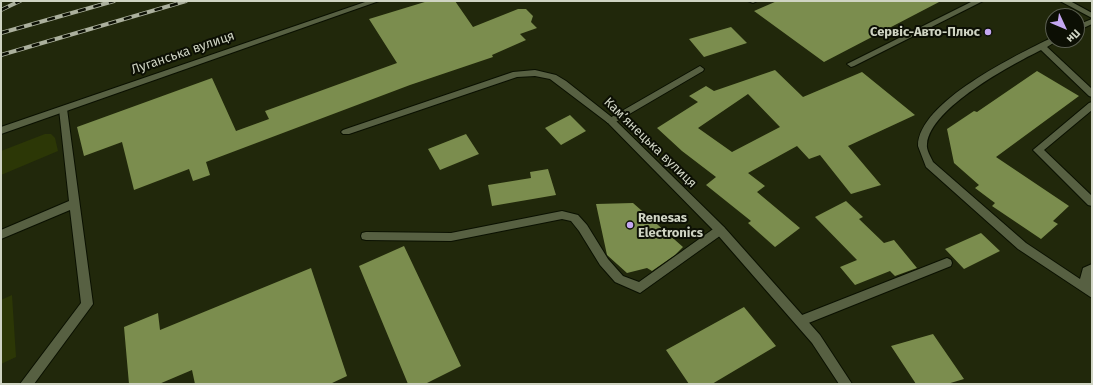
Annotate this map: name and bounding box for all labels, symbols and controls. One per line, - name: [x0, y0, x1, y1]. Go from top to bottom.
- north arrow: [1045, 8, 1085, 48]
- place label: Сервіс-Авто-Плюс: [870, 24, 980, 40]
- marker: Сервіс-Авто-Плюс: [983, 27, 993, 37]
- text: Пн: [1064, 27, 1083, 45]
- street label: Луганська вулиця: [129, 28, 237, 78]
- street label: Камʼянецька вулиця: [600, 95, 700, 191]
- place label: Renesas Electronics: [638, 210, 703, 241]
- marker: Renesas Electronics: [625, 220, 635, 230]

